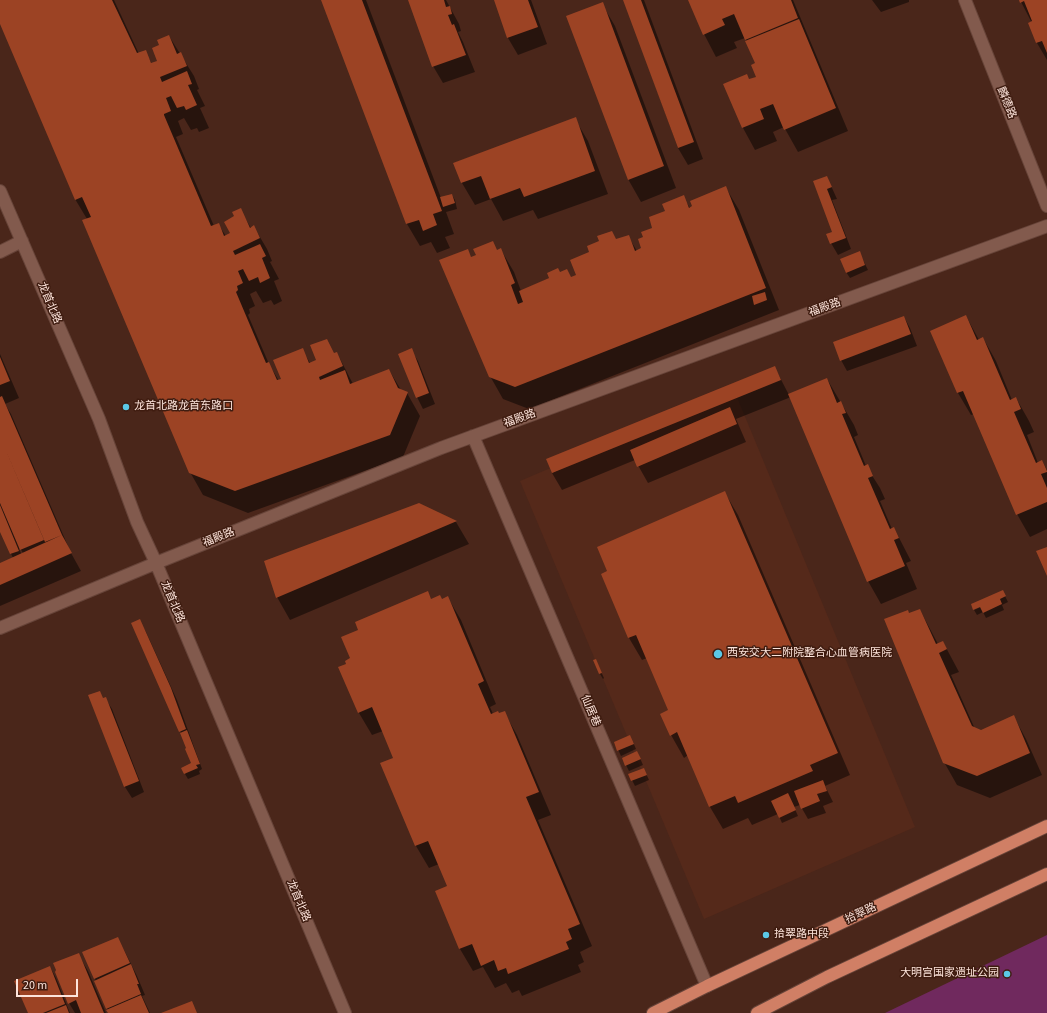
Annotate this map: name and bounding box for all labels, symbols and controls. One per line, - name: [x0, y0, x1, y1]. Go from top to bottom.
- street label: 麟德路: [994, 85, 1018, 121]
- street label: 龙首北路: [34, 280, 64, 326]
- street label: 福殿路: [807, 296, 843, 320]
- place label: 龙首北路龙首东路口: [134, 400, 233, 414]
- marker: 龙首北路龙首东路口: [121, 402, 131, 412]
- street label: 福殿路: [502, 407, 538, 431]
- street label: 福殿路: [201, 526, 237, 550]
- street label: 龙首北路: [157, 579, 187, 625]
- place label: 西安交大二附院整合心血管病医院: [727, 647, 892, 661]
- marker: 西安交大二附院整合心血管病医院: [712, 648, 724, 660]
- street label: 仙居巷: [577, 693, 603, 729]
- street label: 龙首北路: [283, 878, 313, 924]
- street label: 拾翠路: [843, 901, 879, 927]
- place label: 拾翠路中段: [774, 928, 829, 942]
- marker: 拾翠路中段: [761, 930, 771, 940]
- place label: 大明宫国家遗址公园: [900, 967, 999, 981]
- marker: 大明宫国家遗址公园: [1002, 969, 1012, 979]
- scale bar: [18, 971, 80, 997]
- text: 20 m: [23, 977, 47, 994]

